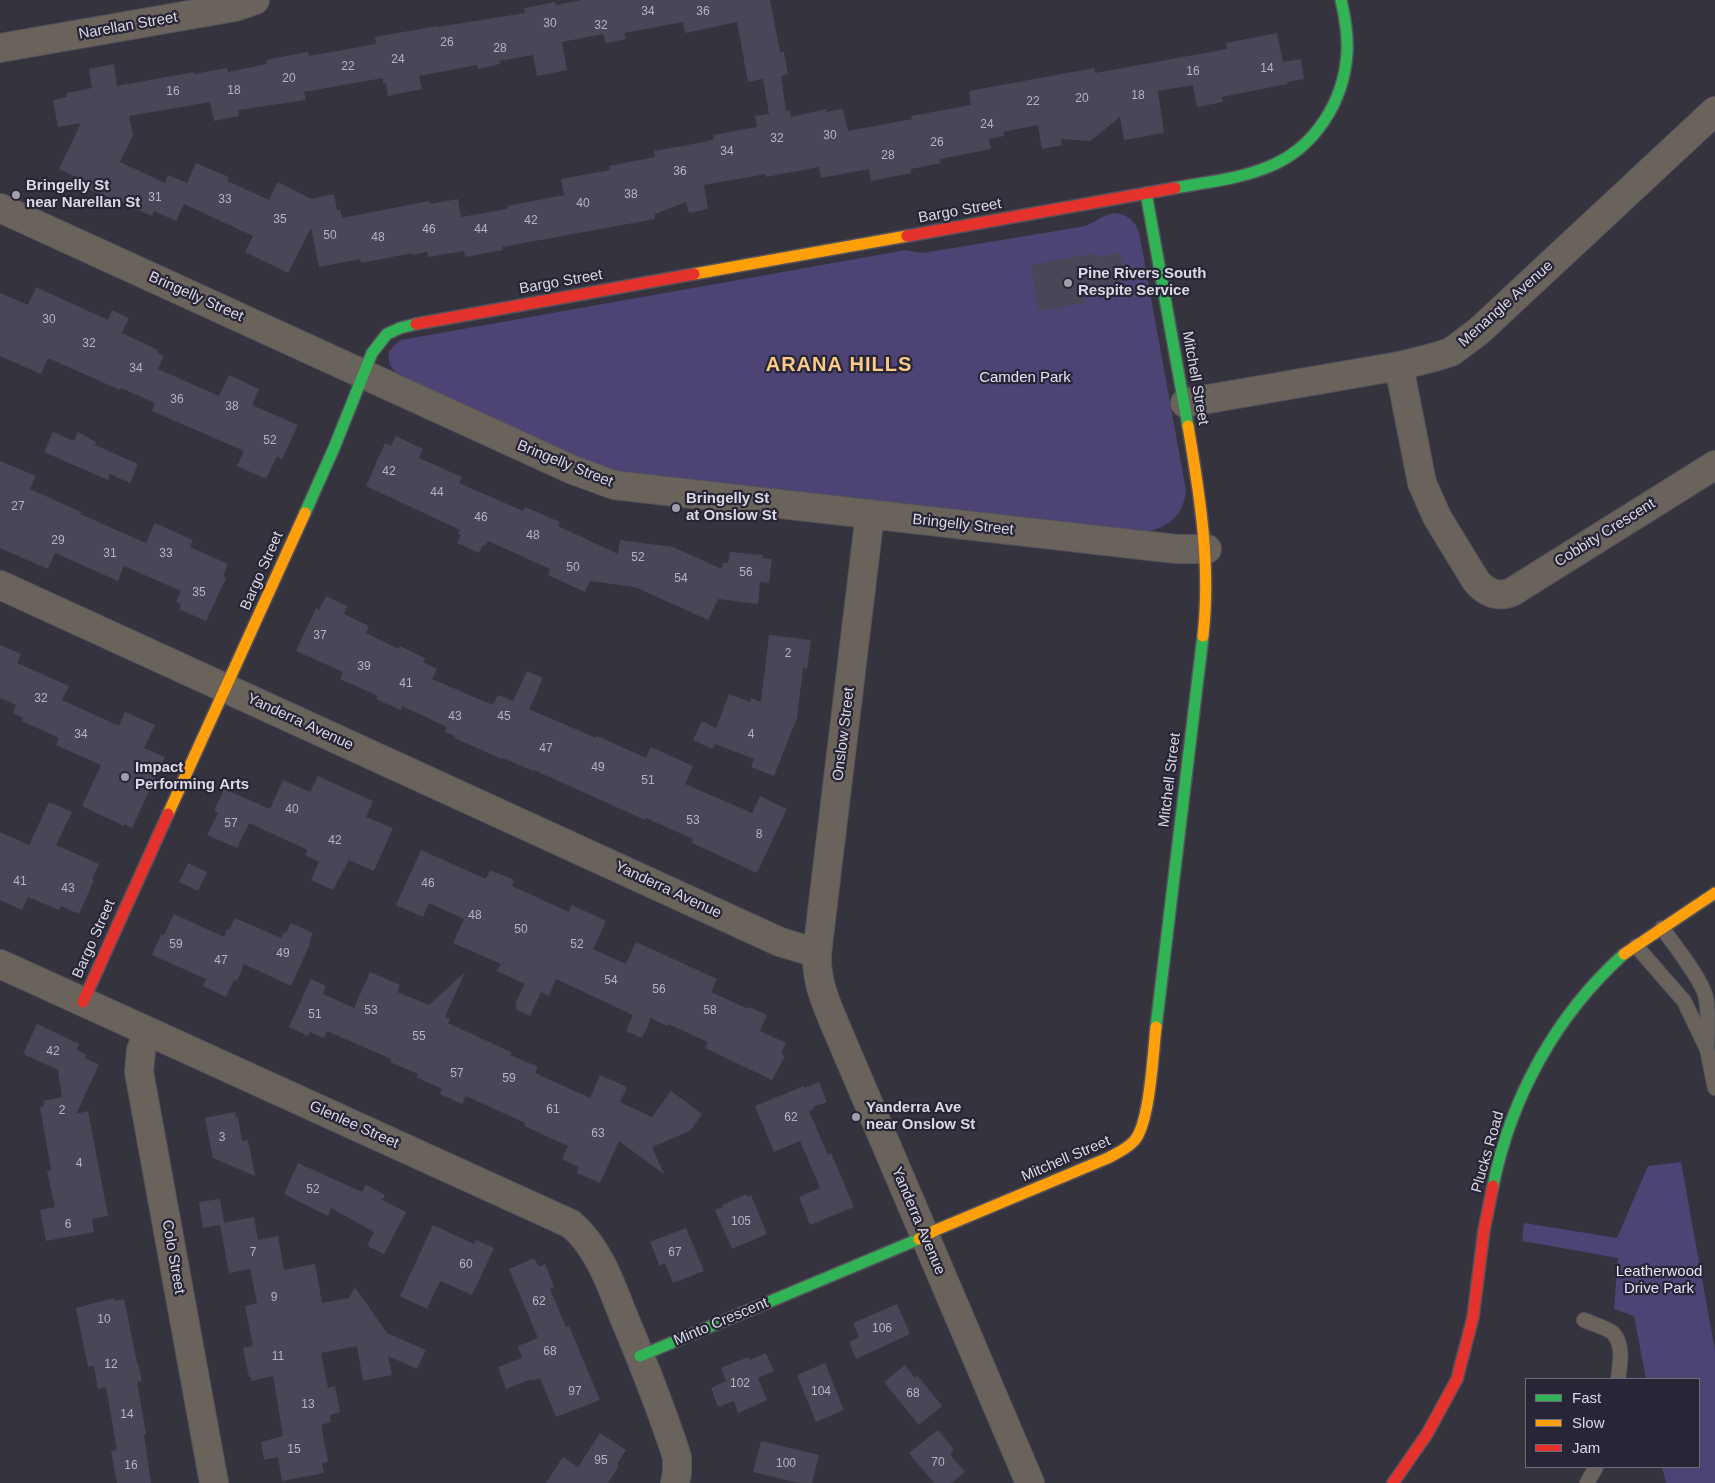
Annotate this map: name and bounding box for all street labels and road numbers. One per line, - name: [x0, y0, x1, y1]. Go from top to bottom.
- street label: Narellan Street: [77, 8, 179, 44]
- street label: Bargo Street: [917, 195, 1003, 227]
- street label: Menangle Avenue: [1455, 257, 1557, 351]
- street label: Bargo Street: [518, 266, 604, 298]
- street label: Bringelly Street: [146, 268, 246, 326]
- street label: Mitchell Street: [1178, 330, 1212, 426]
- street label: Bringelly Street: [514, 437, 616, 491]
- street label: Cobbity Crescent: [1551, 495, 1659, 571]
- street label: Bringelly Street: [911, 511, 1015, 539]
- street label: Bargo Street: [237, 529, 287, 613]
- street label: Onslow Street: [829, 686, 859, 782]
- street label: Yanderra Avenue: [244, 689, 356, 755]
- street label: Mitchell Street: [1155, 732, 1185, 828]
- street label: Yanderra Avenue: [612, 857, 724, 923]
- street label: Bargo Street: [69, 897, 119, 981]
- street label: Glenlee Street: [307, 1097, 401, 1153]
- street label: Plucks Road: [1468, 1109, 1508, 1195]
- street label: Mitchell Street: [1019, 1132, 1113, 1186]
- street label: Yanderra Avenue: [887, 1164, 949, 1278]
- street label: Colo Street: [158, 1218, 188, 1296]
- street label: Minto Crescent: [671, 1294, 771, 1350]

